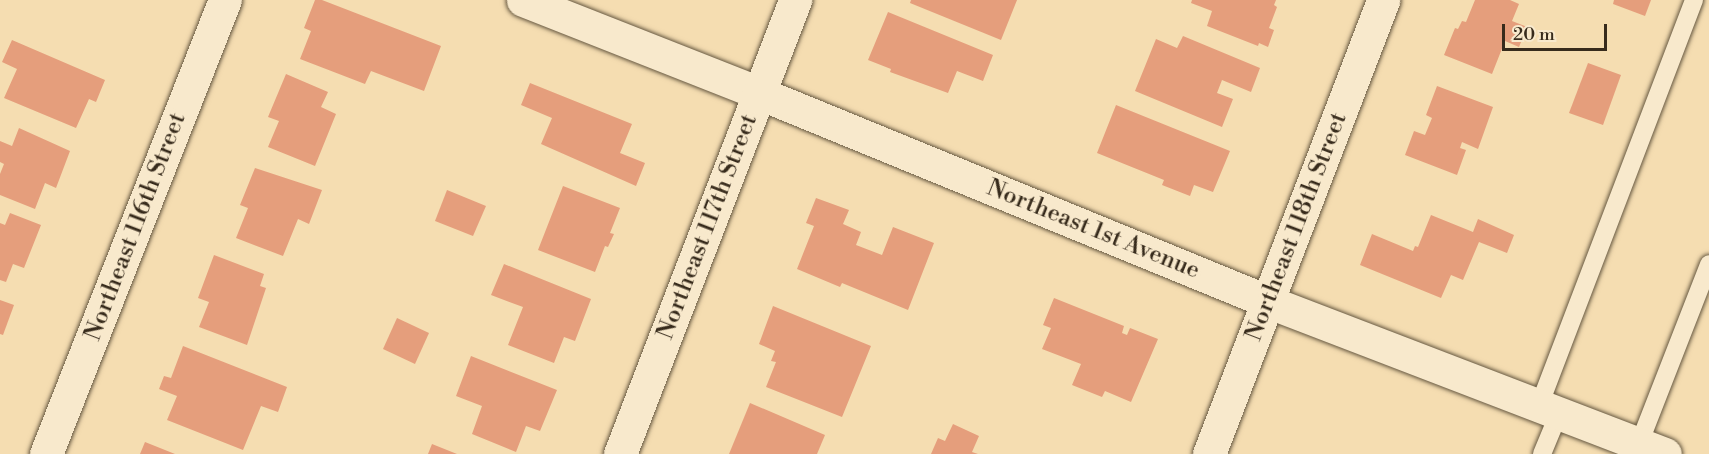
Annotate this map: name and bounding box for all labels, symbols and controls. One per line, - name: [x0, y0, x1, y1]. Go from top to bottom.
- scale bar: [1505, 12, 1610, 50]
- text: 20 m: [1513, 23, 1555, 46]
- street label: Northeast 116th Street: [79, 109, 193, 345]
- street label: Northeast 118th Street: [1240, 109, 1354, 345]
- street label: Northeast 117th Street: [652, 110, 764, 344]
- street label: Northeast 1st Avenue: [982, 174, 1204, 286]

